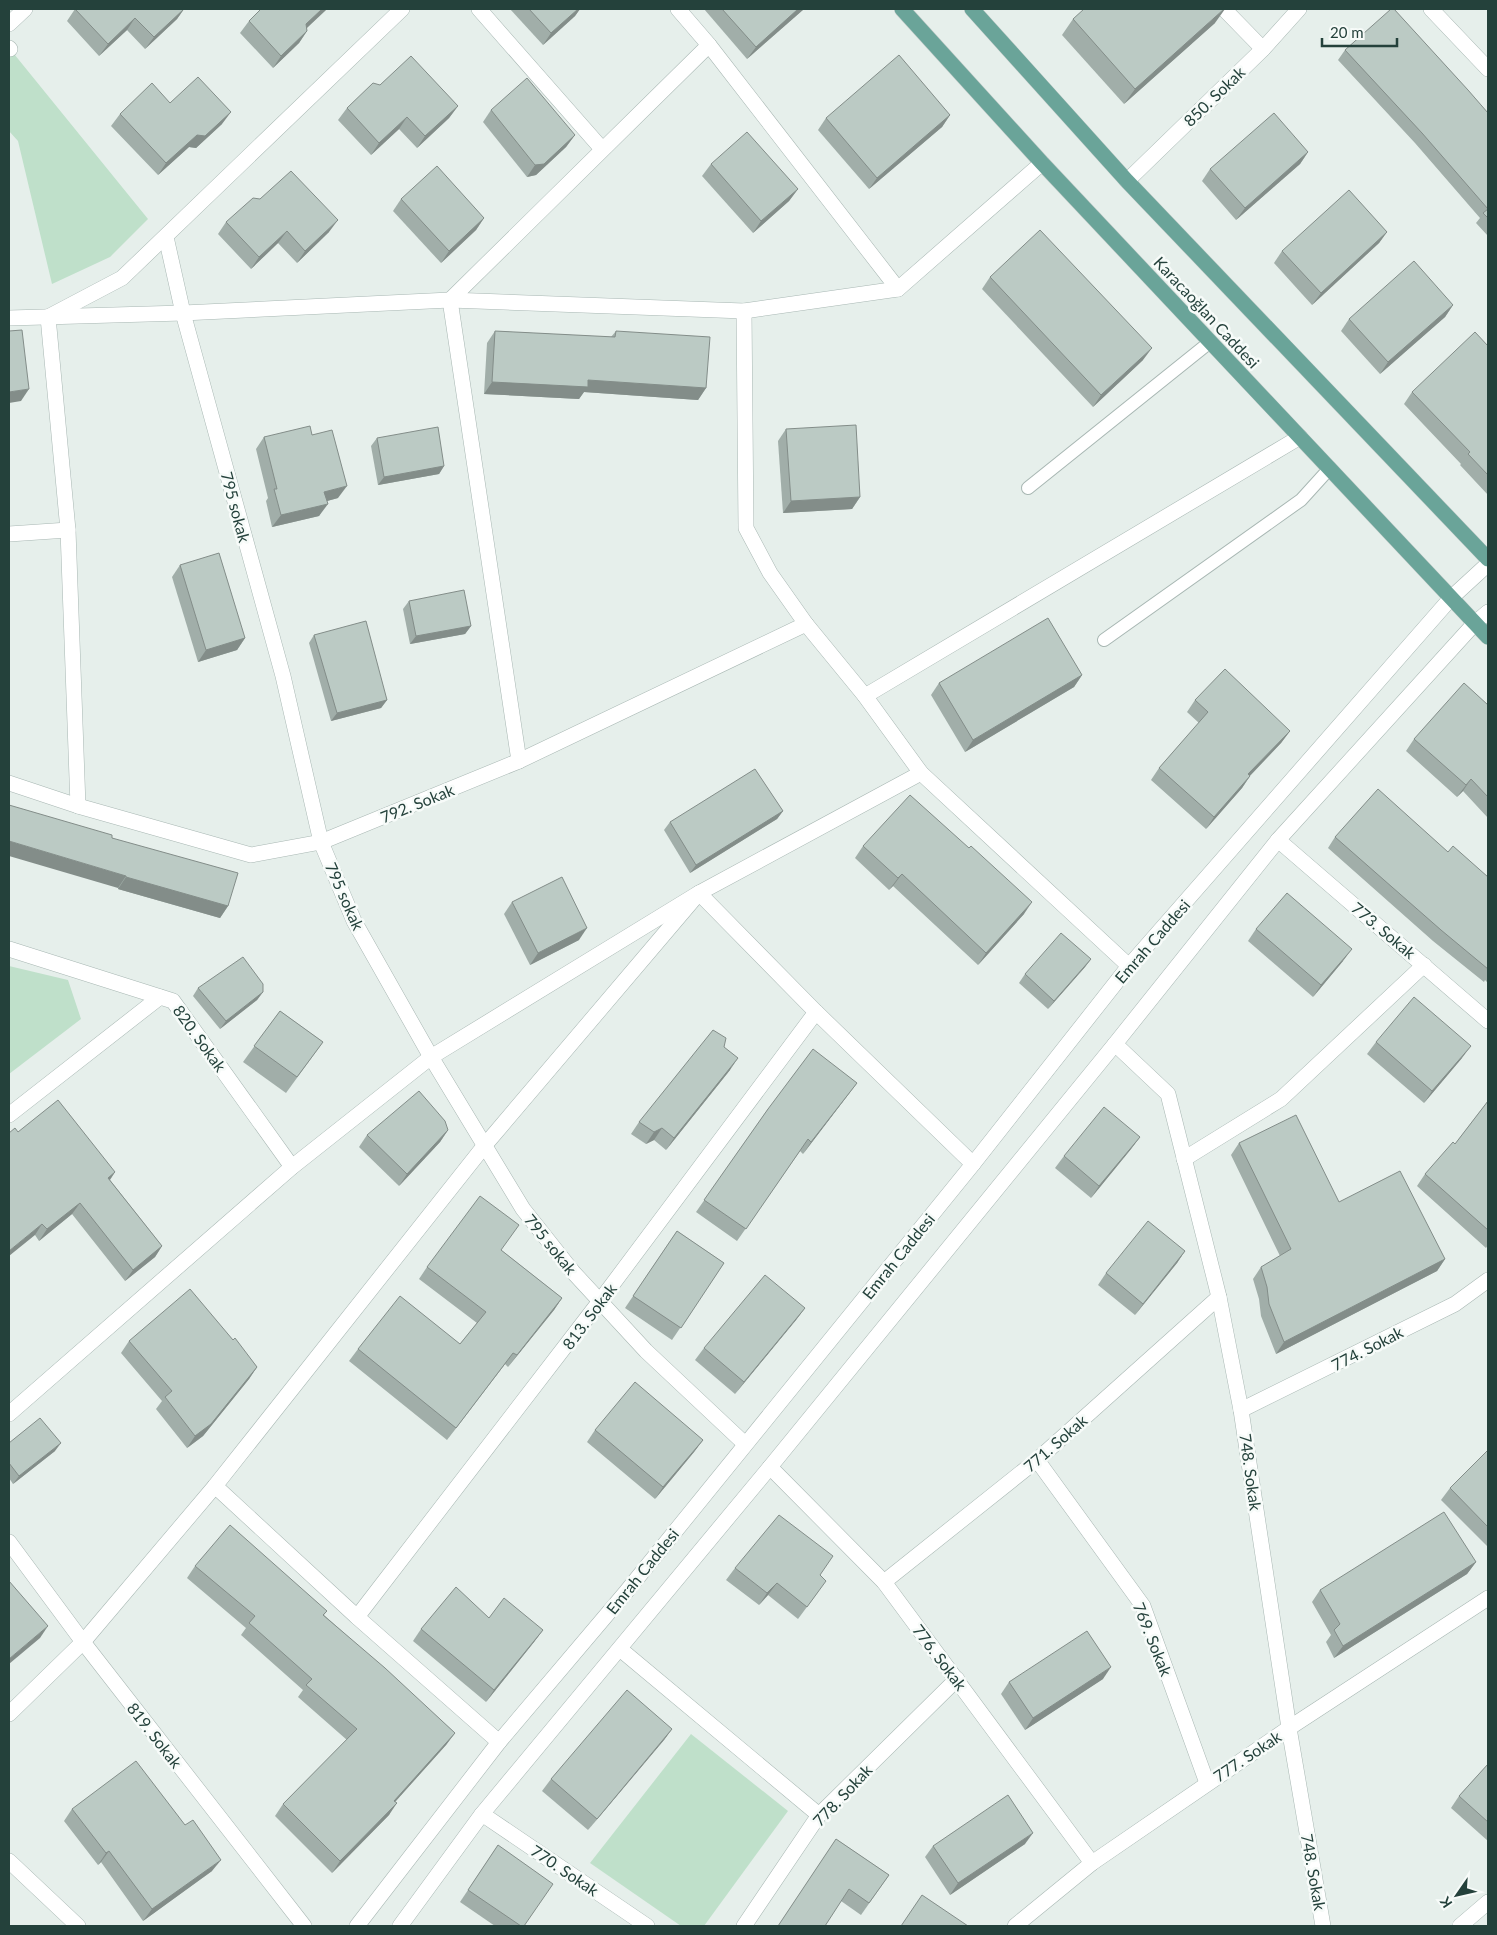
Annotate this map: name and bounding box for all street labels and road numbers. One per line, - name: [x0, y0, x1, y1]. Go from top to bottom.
- street label: 850. Sokak: [1179, 62, 1249, 130]
- street label: Karacaoğlan Caddesi: [1150, 252, 1264, 372]
- street label: 795 sokak: [217, 470, 255, 545]
- street label: 792. Sokak: [377, 779, 457, 826]
- street label: 795 sokak: [322, 859, 369, 934]
- street label: Emrah Caddesi: [1111, 895, 1193, 987]
- street label: 773. Sokak: [1348, 898, 1421, 963]
- street label: 820. Sokak: [170, 1001, 231, 1076]
- street label: Emrah Caddesi: [858, 1209, 938, 1303]
- street label: 795 sokak: [521, 1210, 582, 1279]
- street label: 813. Sokak: [558, 1279, 620, 1353]
- street label: 774. Sokak: [1328, 1322, 1407, 1374]
- street label: 771. Sokak: [1019, 1410, 1091, 1476]
- street label: 748. Sokak: [1236, 1432, 1266, 1513]
- street label: Emrah Caddesi: [602, 1524, 682, 1618]
- street label: 769. Sokak: [1130, 1599, 1177, 1679]
- street label: 776. Sokak: [909, 1620, 971, 1694]
- street label: 819. Sokak: [124, 1699, 187, 1772]
- street label: 777. Sokak: [1210, 1726, 1285, 1786]
- street label: 778. Sokak: [809, 1759, 876, 1830]
- street label: 748. Sokak: [1298, 1832, 1330, 1913]
- street label: 770. Sokak: [528, 1840, 603, 1900]

